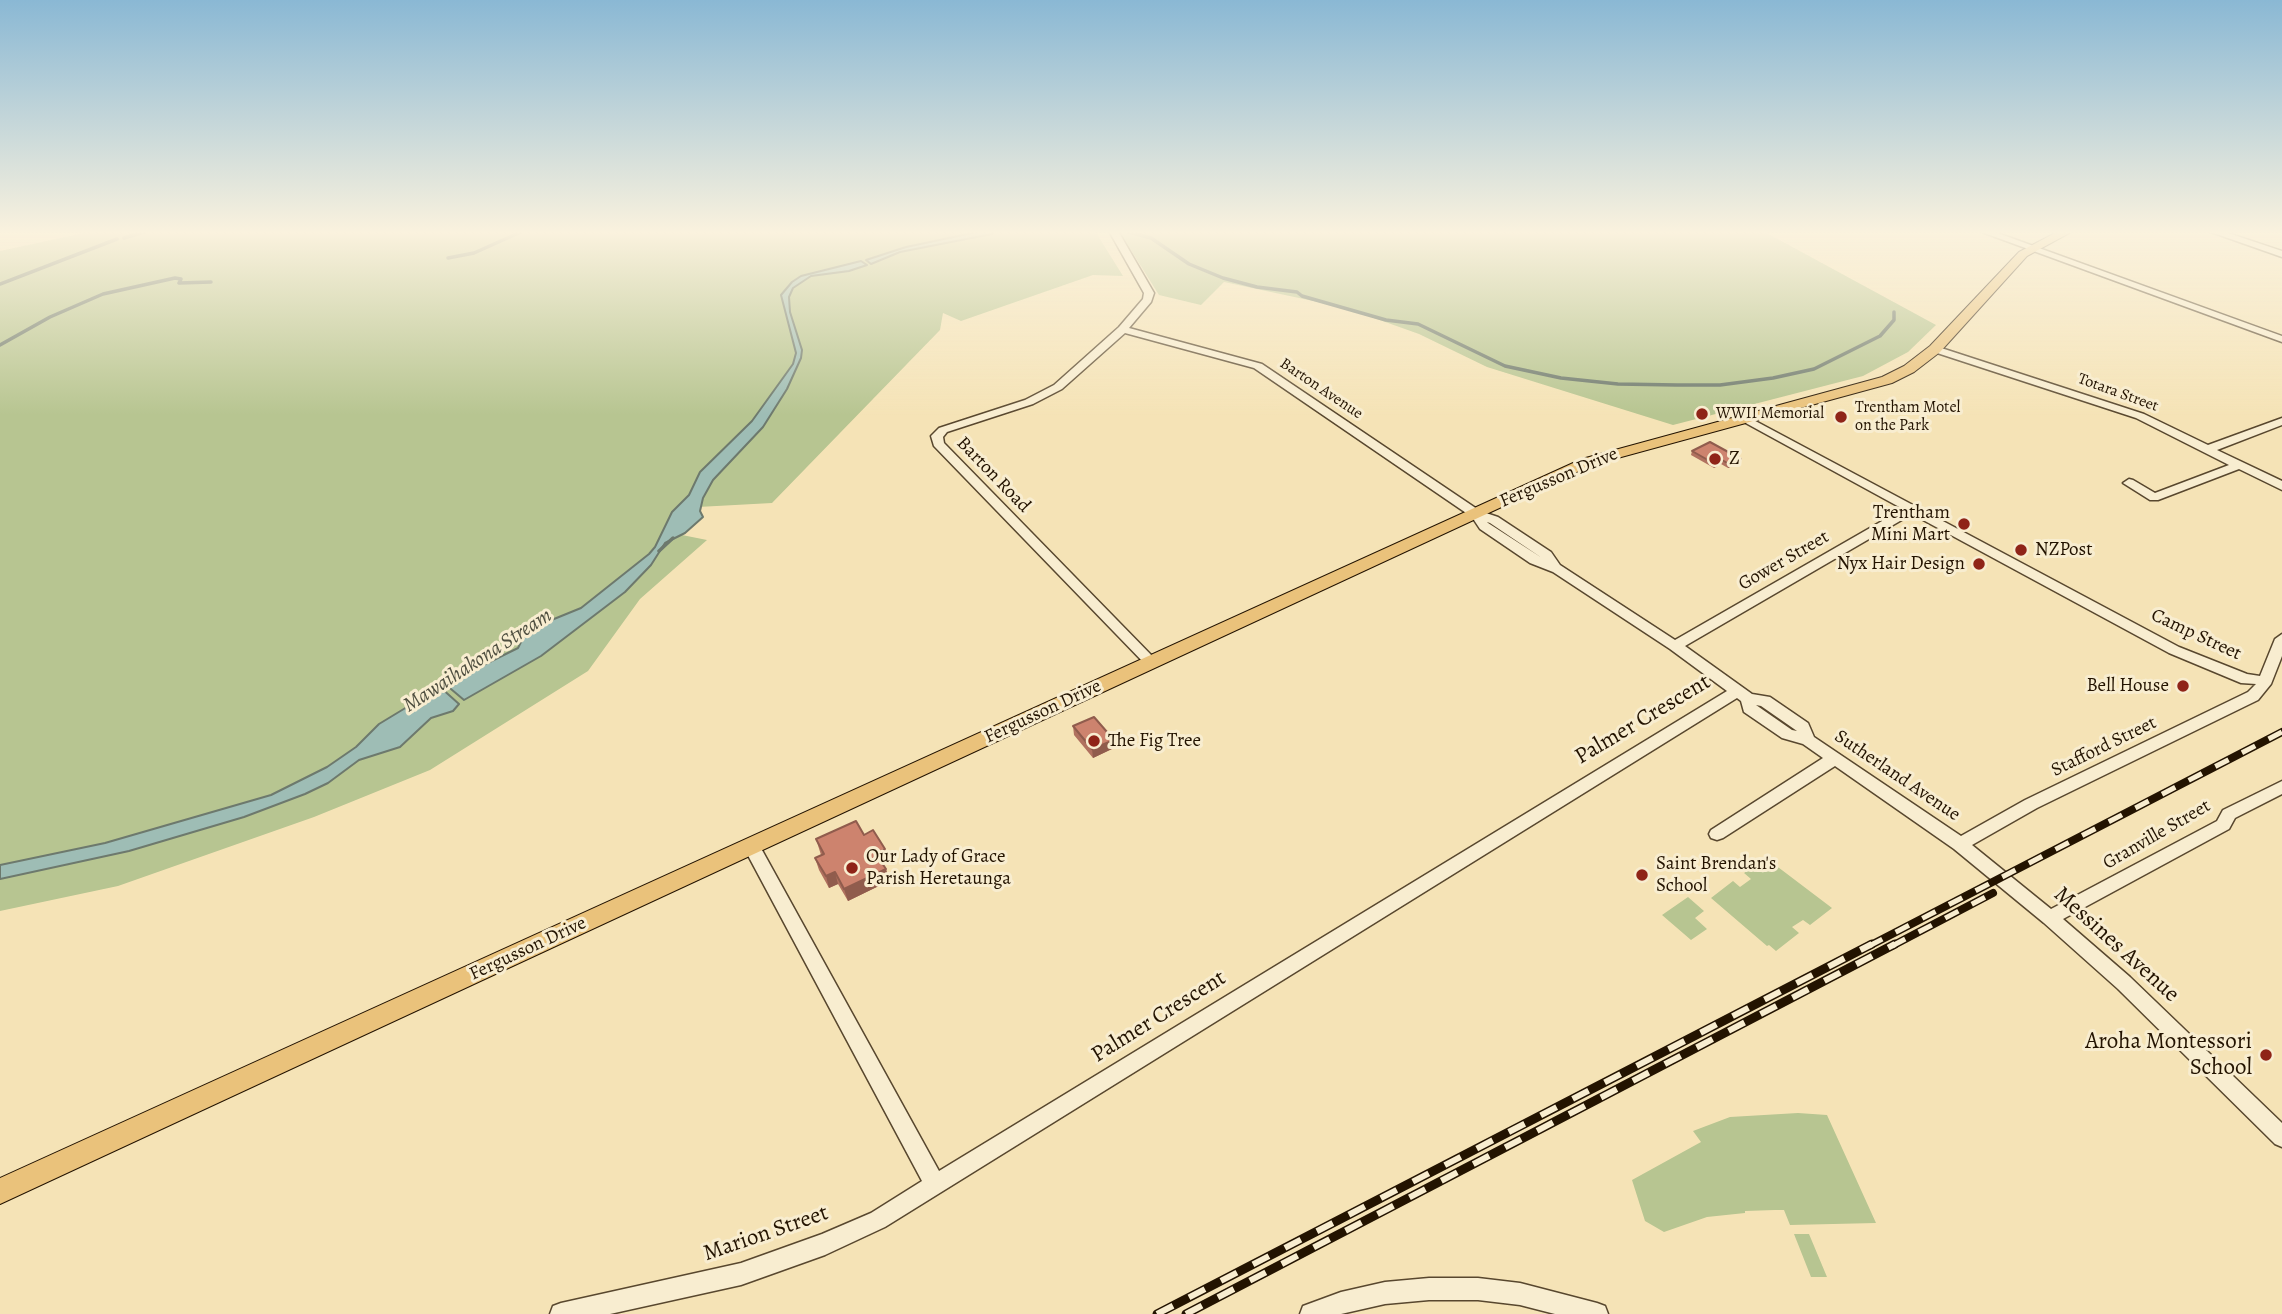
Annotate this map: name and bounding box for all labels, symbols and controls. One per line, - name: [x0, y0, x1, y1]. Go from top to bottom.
- street label: Barton Avenue: [1276, 354, 1366, 424]
- street label: Totara Street: [2075, 370, 2161, 416]
- place label: Trentham Motel on the Park: [1855, 398, 1960, 436]
- place label: WWII Memorial: [1716, 404, 1824, 424]
- marker: WWII Memorial: [1694, 406, 1710, 422]
- marker: Trentham Motel on the Park: [1833, 409, 1849, 425]
- street label: Barton Road: [951, 432, 1035, 518]
- street label: Fergusson Drive: [1497, 443, 1621, 513]
- place label: Z: [1729, 448, 1740, 470]
- marker: Z: [1707, 451, 1723, 467]
- place label: Trentham Mini Mart: [1871, 502, 1950, 546]
- marker: Trentham Mini Mart: [1956, 516, 1972, 532]
- street label: Gower Street: [1735, 526, 1833, 596]
- place label: NZPost: [2035, 539, 2092, 561]
- marker: NZPost: [2013, 542, 2029, 558]
- place label: Nyx Hair Design: [1837, 553, 1965, 575]
- marker: Nyx Hair Design: [1971, 556, 1987, 572]
- water label: Mawaihakona Stream: [399, 604, 557, 718]
- street label: Camp Street: [2147, 604, 2245, 666]
- street label: Palmer Crescent: [1570, 669, 1716, 771]
- street label: Fergusson Drive: [981, 675, 1105, 749]
- place label: Bell House: [2086, 675, 2169, 697]
- marker: Bell House: [2175, 678, 2191, 694]
- street label: Stafford Street: [2048, 712, 2160, 782]
- street label: Sutherland Avenue: [1830, 725, 1964, 827]
- place label: The Fig Tree: [1108, 730, 1201, 752]
- marker: The Fig Tree: [1086, 733, 1102, 749]
- street label: Granville Street: [2099, 795, 2215, 875]
- place label: Our Lady of Grace Parish Heretaunga: [866, 846, 1011, 890]
- place label: Saint Brendan's School: [1656, 853, 1776, 897]
- marker: Our Lady of Grace Parish Heretaunga: [844, 860, 860, 876]
- marker: Saint Brendan's School: [1634, 867, 1650, 883]
- street label: Messines Avenue: [2047, 881, 2185, 1009]
- street label: Fergusson Drive: [466, 912, 590, 986]
- street label: Palmer Crescent: [1087, 965, 1231, 1069]
- place label: Aroha Montessori School: [2085, 1028, 2252, 1082]
- marker: Aroha Montessori School: [2258, 1047, 2274, 1063]
- street label: Marion Street: [700, 1200, 832, 1268]

